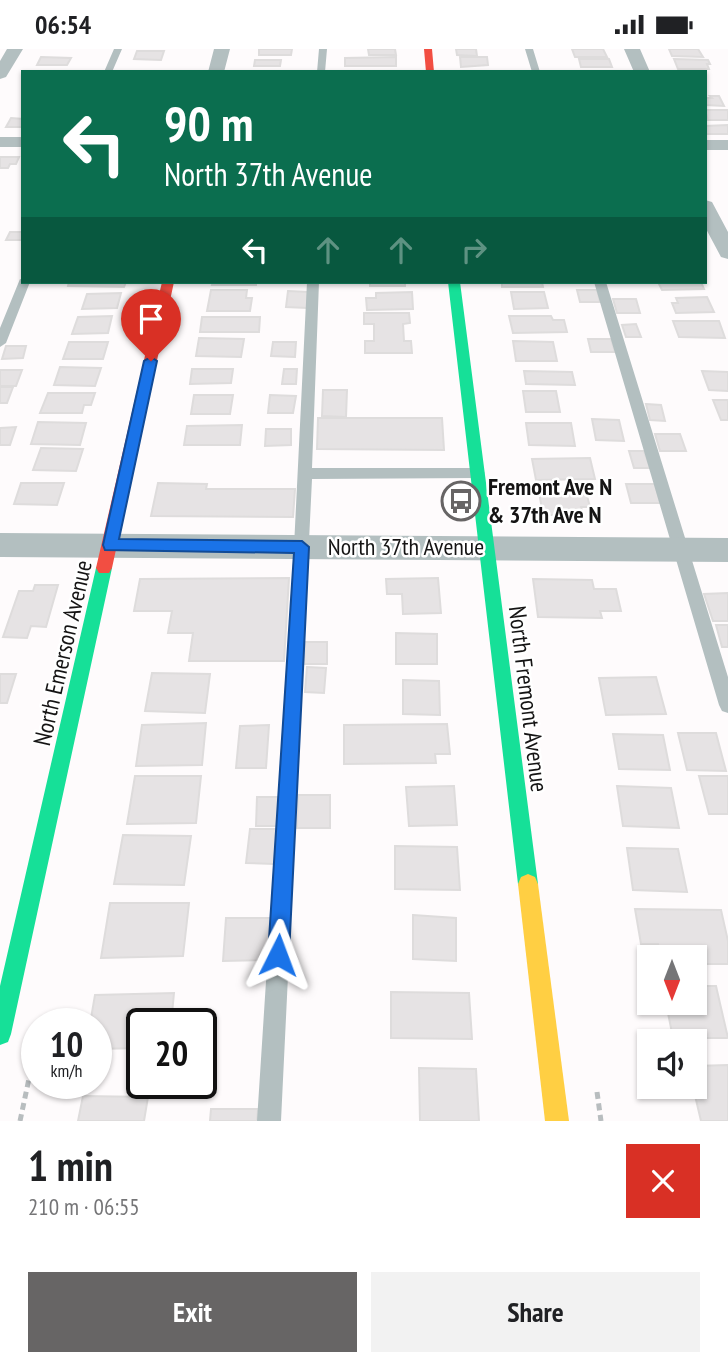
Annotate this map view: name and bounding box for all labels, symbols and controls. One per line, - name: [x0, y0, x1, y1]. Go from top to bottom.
- text: 06:54: [35, 8, 91, 41]
- text: 90 m: [164, 91, 253, 155]
- icon: left: [49, 98, 140, 189]
- text: North 37th Avenue: [164, 153, 373, 195]
- icon: left: [236, 231, 274, 269]
- icon: ahead: [309, 231, 347, 269]
- icon: ahead: [382, 231, 420, 269]
- icon: right: [455, 231, 493, 269]
- pin: [121, 289, 181, 361]
- icon: arrive: [132, 300, 170, 338]
- place label: Fremont Ave N & 37th Ave N: [488, 471, 612, 530]
- bus stop icon: Fremont Ave N & 37th Ave N: [440, 480, 482, 522]
- street label: North 37th Avenue: [328, 531, 484, 562]
- street label: North Emerson Avenue: [26, 557, 99, 749]
- street label: North Fremont Avenue: [502, 604, 555, 794]
- position arrow: [241, 918, 315, 992]
- north arrow: [637, 945, 707, 1015]
- map controls: [637, 945, 707, 1099]
- speed limit sign: 20: [126, 1008, 217, 1099]
- text: 10: [50, 1021, 83, 1067]
- button: sound: [637, 1029, 707, 1099]
- text: km/h: [51, 1059, 82, 1082]
- text: 1 min: [28, 1138, 113, 1193]
- button: close: [626, 1144, 700, 1218]
- text: 210 m · 06:55: [28, 1192, 140, 1221]
- button: Exit: [28, 1272, 357, 1352]
- button: Share: [371, 1272, 700, 1352]

